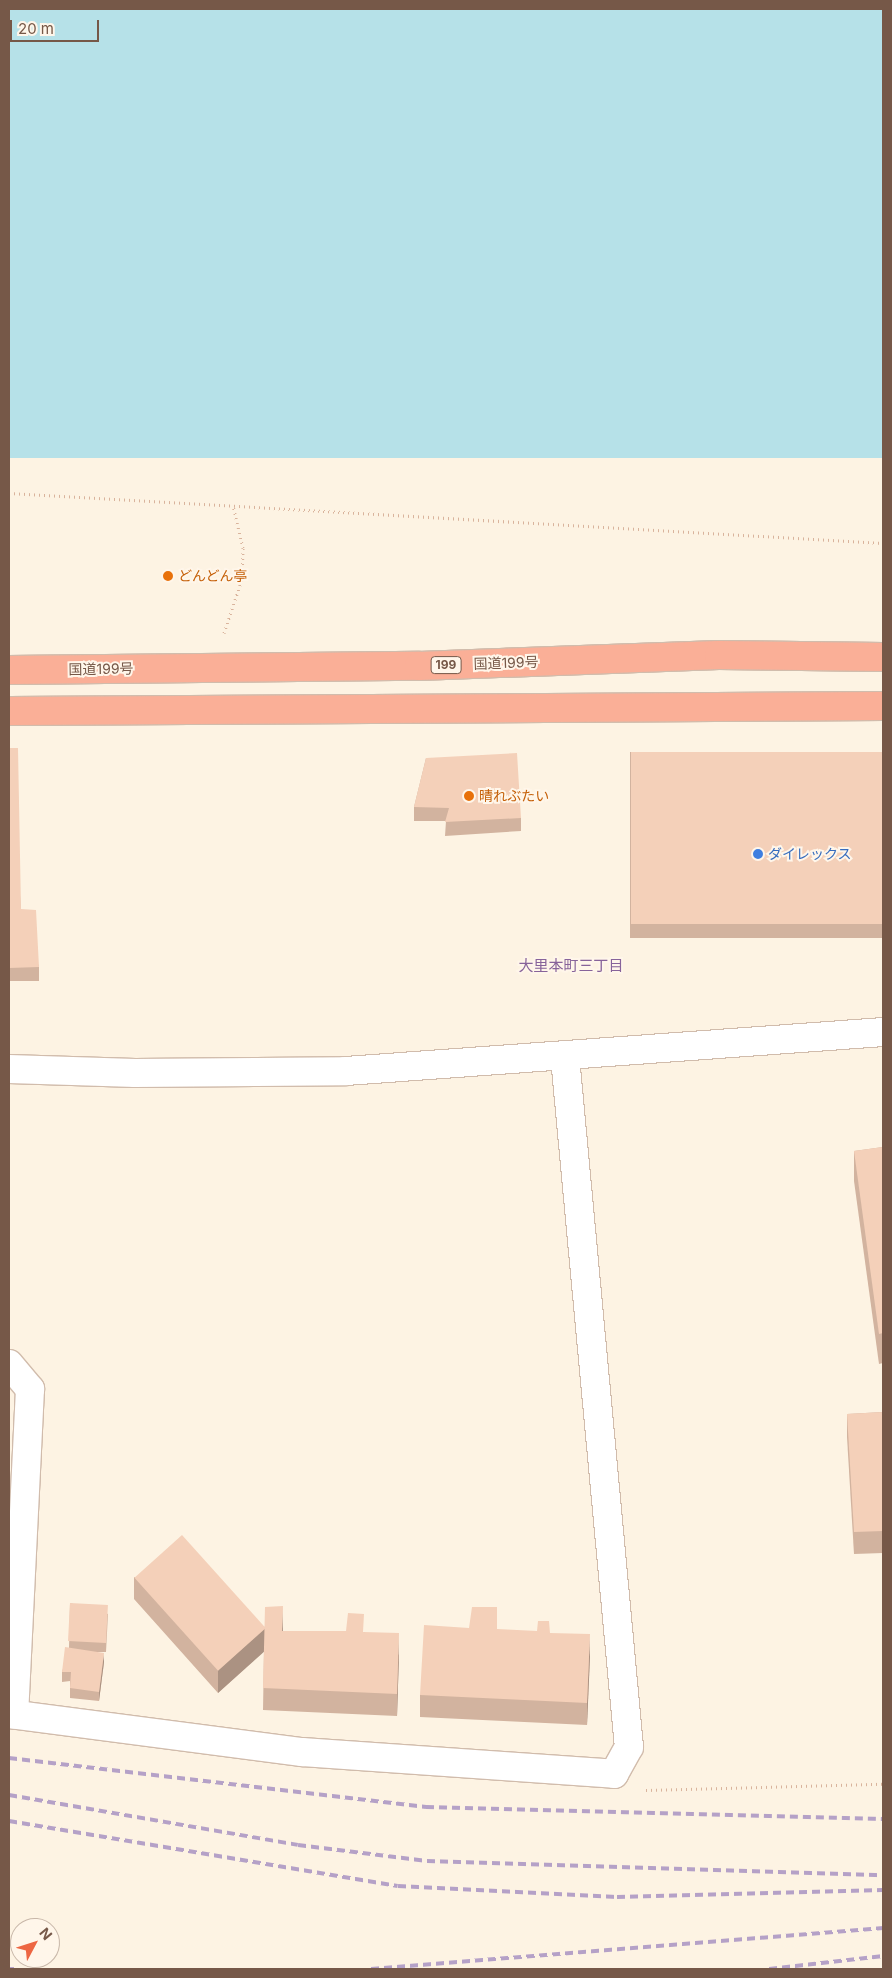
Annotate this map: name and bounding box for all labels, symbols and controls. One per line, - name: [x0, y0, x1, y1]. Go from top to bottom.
- scale bar: [12, 10, 101, 42]
- text: 20 m: [18, 19, 54, 38]
- place label: どんどん亭: [178, 568, 248, 584]
- marker: どんどん亭: [162, 570, 174, 582]
- street label: 国道199号: [473, 653, 539, 673]
- road number: 199: [430, 656, 462, 674]
- street label: 国道199号: [68, 660, 134, 678]
- place label: 晴れぶたい: [479, 788, 549, 804]
- marker: 晴れぶたい: [463, 790, 475, 802]
- place label: ダイレックス: [768, 846, 852, 862]
- marker: ダイレックス: [752, 848, 764, 860]
- district label: 大里本町三丁目: [519, 957, 623, 975]
- north arrow: [10, 1918, 60, 1968]
- text: N: [36, 1924, 56, 1943]

